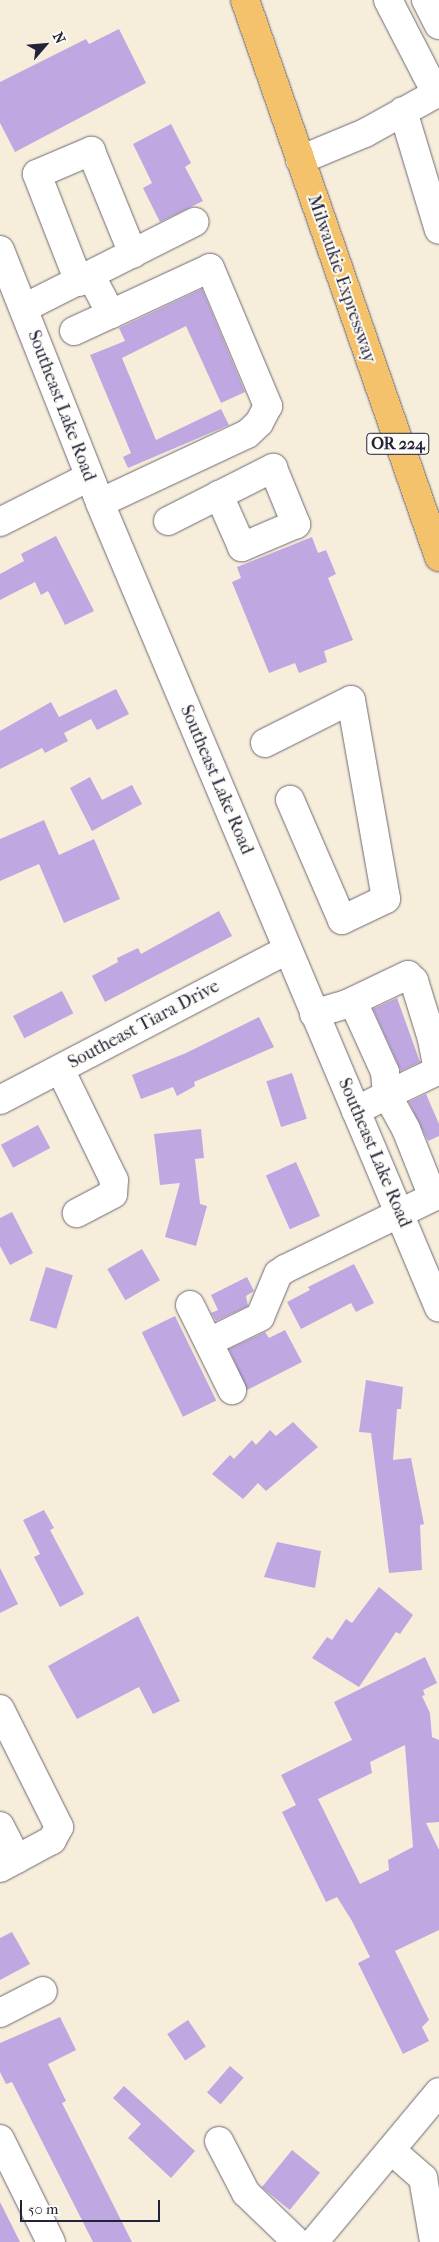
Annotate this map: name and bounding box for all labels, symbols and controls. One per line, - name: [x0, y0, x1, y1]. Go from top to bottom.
- north arrow: [20, 20, 70, 70]
- text: N: [49, 29, 69, 47]
- street label: Milwaukie Expressway: [302, 192, 380, 366]
- street label: Southeast Lake Road: [22, 327, 100, 485]
- road number: OR 224: [366, 430, 430, 458]
- street label: Southeast Lake Road: [175, 702, 257, 858]
- street label: Southeast Tiara Drive: [65, 976, 223, 1074]
- street label: Southeast Lake Road: [333, 1075, 415, 1231]
- scale bar: [22, 2190, 162, 2222]
- text: 50 m: [28, 2200, 58, 2218]

